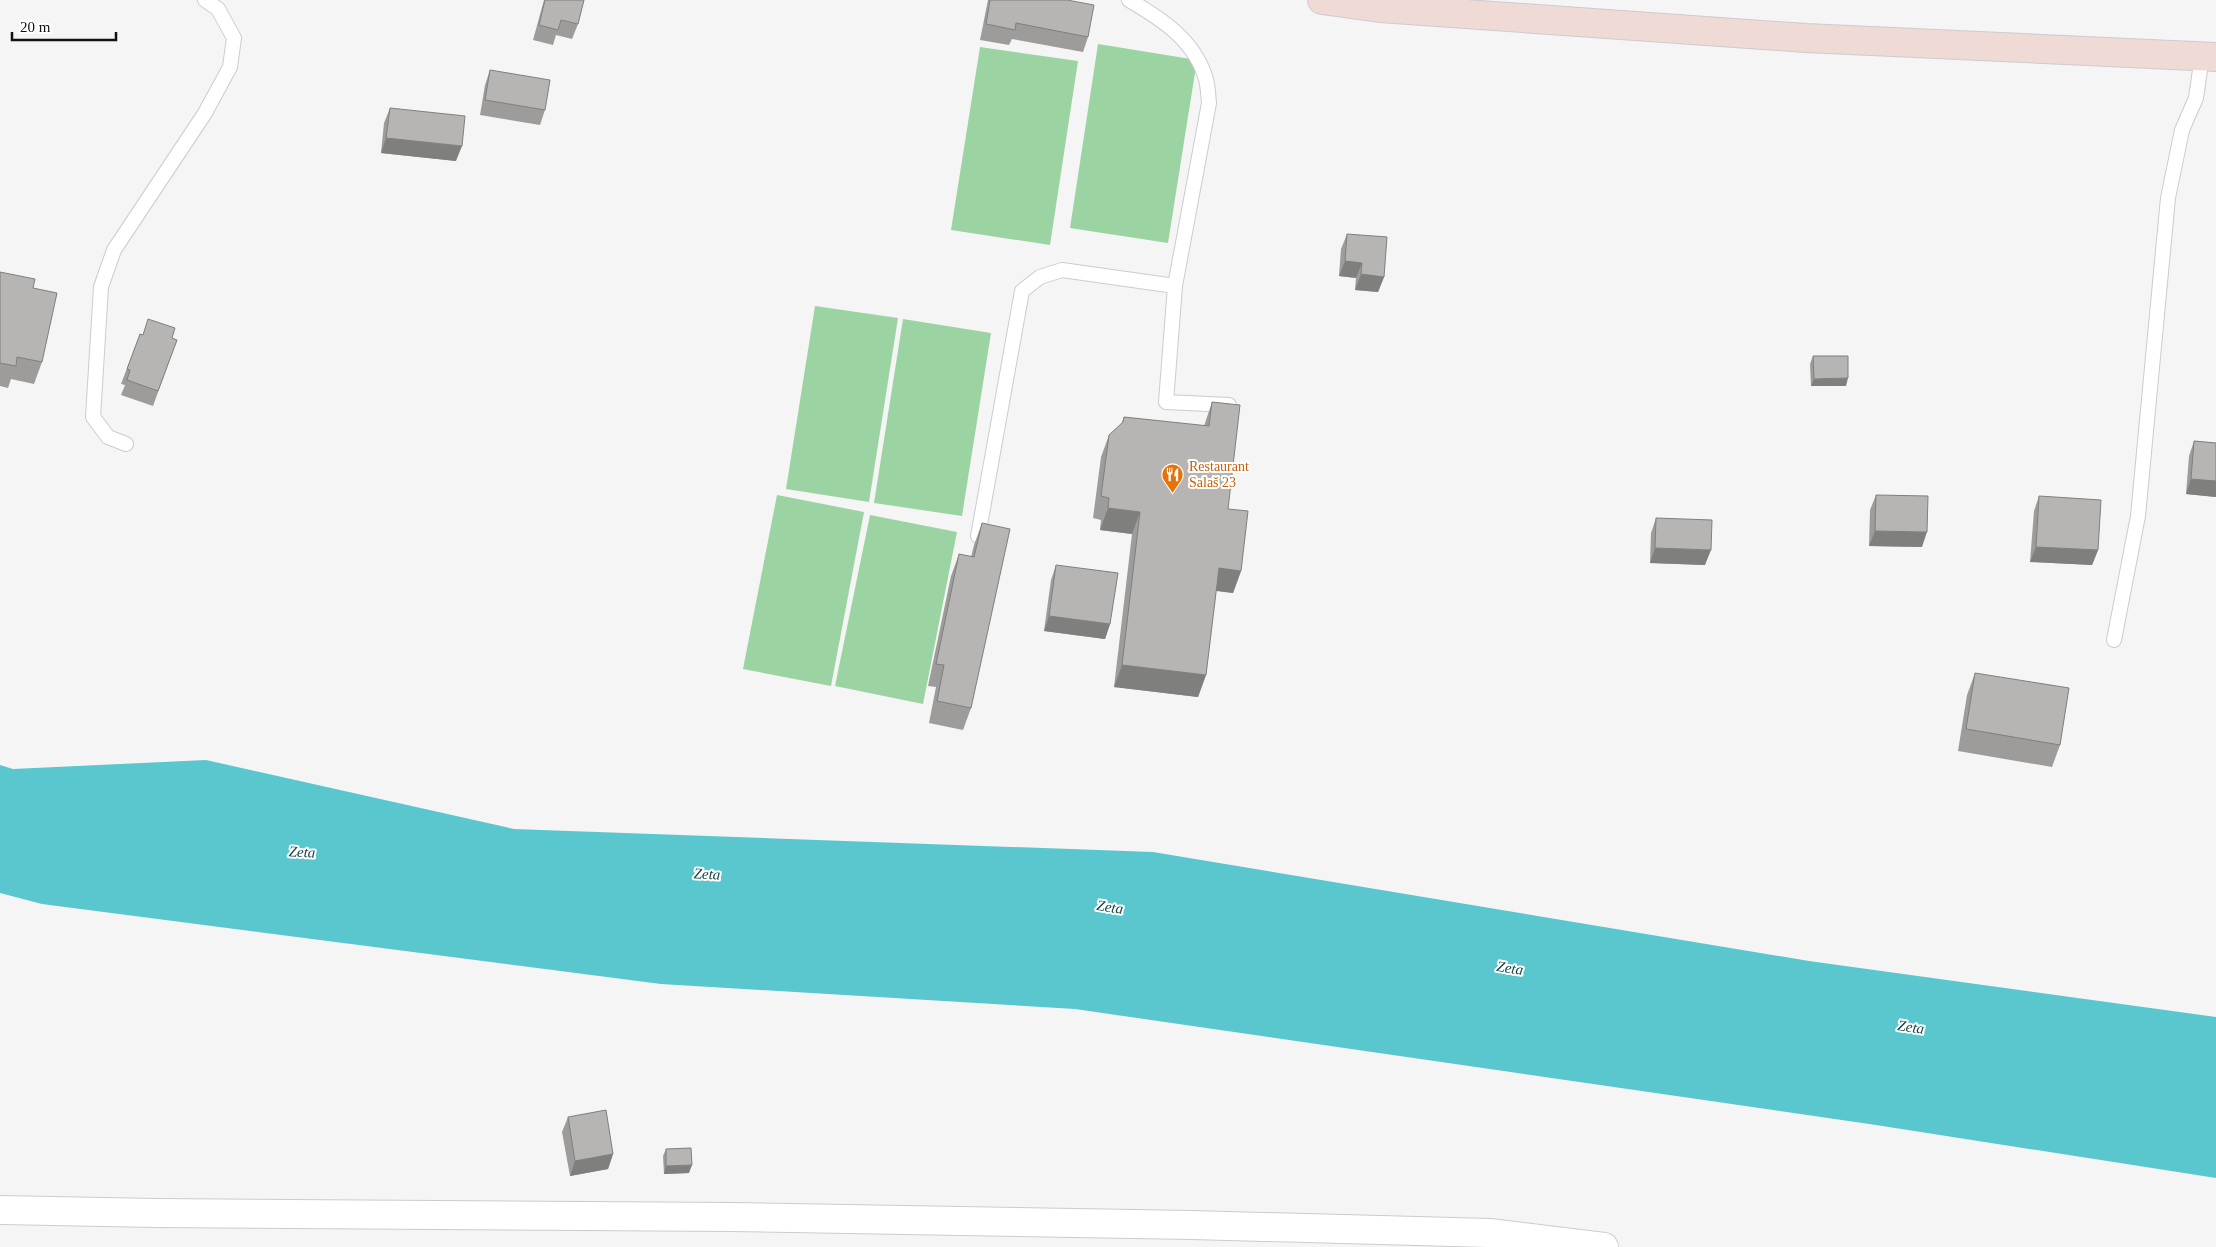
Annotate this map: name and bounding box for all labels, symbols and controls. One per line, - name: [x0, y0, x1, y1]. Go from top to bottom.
- scale bar: [12, 10, 116, 42]
- text: 20 m: [20, 19, 51, 35]
- place label: Restaurant Salaš 23: [1189, 459, 1249, 490]
- restaurant icon: Restaurant Salaš 23: [1161, 462, 1185, 493]
- water label: Zeta: [288, 843, 316, 861]
- water label: Zeta: [693, 865, 721, 883]
- water label: Zeta: [1096, 897, 1124, 917]
- water label: Zeta: [1496, 958, 1524, 978]
- water label: Zeta: [1897, 1017, 1925, 1037]

